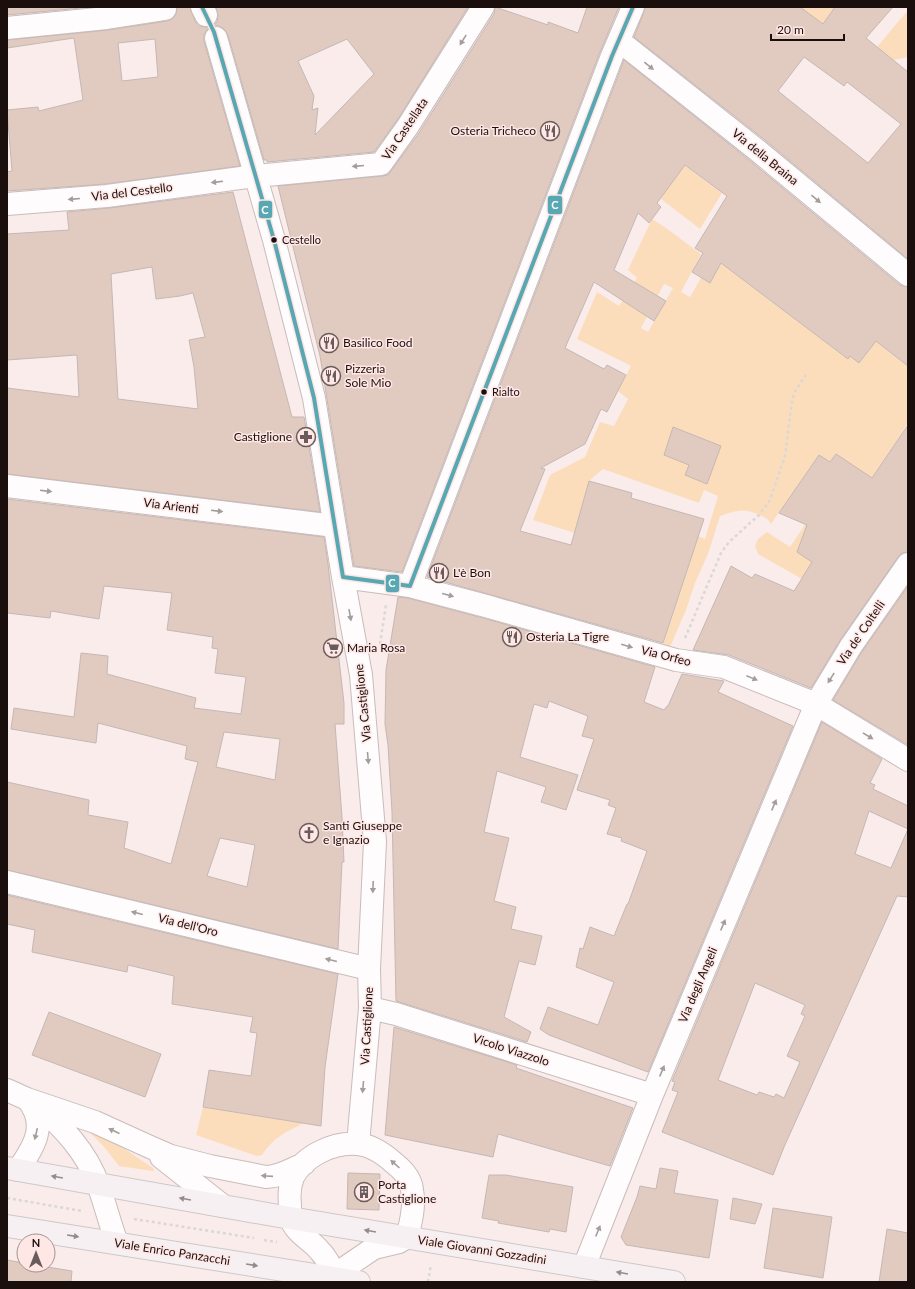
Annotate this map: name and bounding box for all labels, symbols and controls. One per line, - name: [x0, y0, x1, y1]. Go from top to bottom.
- scale bar: [771, 16, 844, 42]
- text: 20 m: [777, 22, 804, 37]
- one-way arrow: [459, 34, 466, 46]
- one-way arrow: [644, 61, 655, 70]
- street label: Via Castellata: [378, 95, 431, 163]
- restaurant icon: Osteria Tricheco: [539, 120, 561, 142]
- place label: Osteria Tricheco: [451, 123, 536, 138]
- street label: Via della Braina: [729, 125, 802, 188]
- one-way arrow: [352, 163, 364, 170]
- street label: Via del Cestello: [91, 179, 173, 204]
- one-way arrow: [211, 179, 223, 185]
- one-way arrow: [68, 195, 80, 202]
- line badge: C: [547, 195, 563, 215]
- one-way arrow: [811, 195, 822, 204]
- text: C: [551, 198, 559, 211]
- line badge: C: [258, 200, 273, 219]
- text: C: [261, 203, 269, 216]
- place label: Cestello: [282, 233, 321, 246]
- marker: Cestello: [269, 235, 279, 245]
- restaurant icon: Basilico Food: [318, 332, 340, 354]
- place label: Basilico Food: [343, 335, 413, 350]
- place label: Pizzeria Sole Mio: [345, 361, 391, 390]
- restaurant icon: Pizzeria Sole Mio: [320, 365, 342, 387]
- place label: Rialto: [492, 385, 520, 398]
- marker: Rialto: [479, 387, 489, 397]
- pharmacy icon: Castiglione: [295, 426, 317, 448]
- place label: Castiglione: [234, 429, 292, 444]
- one-way arrow: [40, 488, 52, 494]
- street label: Via Arienti: [143, 495, 199, 516]
- one-way arrow: [210, 508, 223, 514]
- restaurant icon: L'è Bon: [428, 562, 450, 584]
- place label: L'è Bon: [453, 565, 491, 580]
- line badge: C: [385, 574, 400, 593]
- text: C: [388, 576, 396, 589]
- one-way arrow: [442, 593, 454, 599]
- street label: Via de' Coltelli: [833, 597, 888, 668]
- one-way arrow: [348, 609, 354, 621]
- restaurant icon: Osteria La Tigre: [501, 626, 523, 648]
- place label: Osteria La Tigre: [526, 629, 609, 644]
- supermarket icon: Maria Rosa: [322, 637, 344, 659]
- place label: Maria Rosa: [347, 640, 405, 655]
- street label: Via Orfeo: [640, 642, 693, 669]
- one-way arrow: [621, 643, 633, 649]
- street label: Via Castiglione: [351, 663, 374, 743]
- one-way arrow: [828, 672, 835, 684]
- one-way arrow: [747, 676, 759, 682]
- one-way arrow: [863, 732, 874, 739]
- one-way arrow: [365, 752, 371, 764]
- one-way arrow: [771, 799, 777, 811]
- place label: Santi Giuseppe e Ignazio: [323, 818, 402, 847]
- church icon: Santi Giuseppe e Ignazio: [298, 822, 320, 844]
- one-way arrow: [369, 881, 376, 893]
- one-way arrow: [131, 910, 143, 916]
- street label: Via dell'Oro: [156, 910, 220, 939]
- one-way arrow: [721, 919, 727, 931]
- street label: Via degli Angeli: [675, 945, 720, 1025]
- one-way arrow: [325, 956, 338, 962]
- street label: Via Castiglione: [357, 986, 376, 1066]
- street label: Vicolo Viazzolo: [471, 1030, 552, 1069]
- one-way arrow: [659, 1065, 665, 1076]
- one-way arrow: [359, 1081, 366, 1093]
- one-way arrow: [33, 1128, 39, 1141]
- one-way arrow: [109, 1128, 120, 1134]
- one-way arrow: [390, 1159, 400, 1168]
- one-way arrow: [261, 1173, 274, 1180]
- one-way arrow: [51, 1174, 63, 1180]
- place label: Porta Castiglione: [378, 1177, 436, 1206]
- building icon: Porta Castiglione: [353, 1181, 375, 1203]
- one-way arrow: [179, 1196, 191, 1202]
- one-way arrow: [596, 1224, 602, 1236]
- one-way arrow: [364, 1228, 376, 1234]
- street label: Viale Giovanni Gozzadini: [417, 1232, 548, 1267]
- north arrow: [16, 1233, 56, 1273]
- one-way arrow: [67, 1233, 79, 1239]
- street label: Viale Enrico Panzacchi: [113, 1235, 231, 1268]
- text: N: [32, 1236, 40, 1249]
- one-way arrow: [246, 1262, 258, 1268]
- one-way arrow: [616, 1270, 628, 1276]

